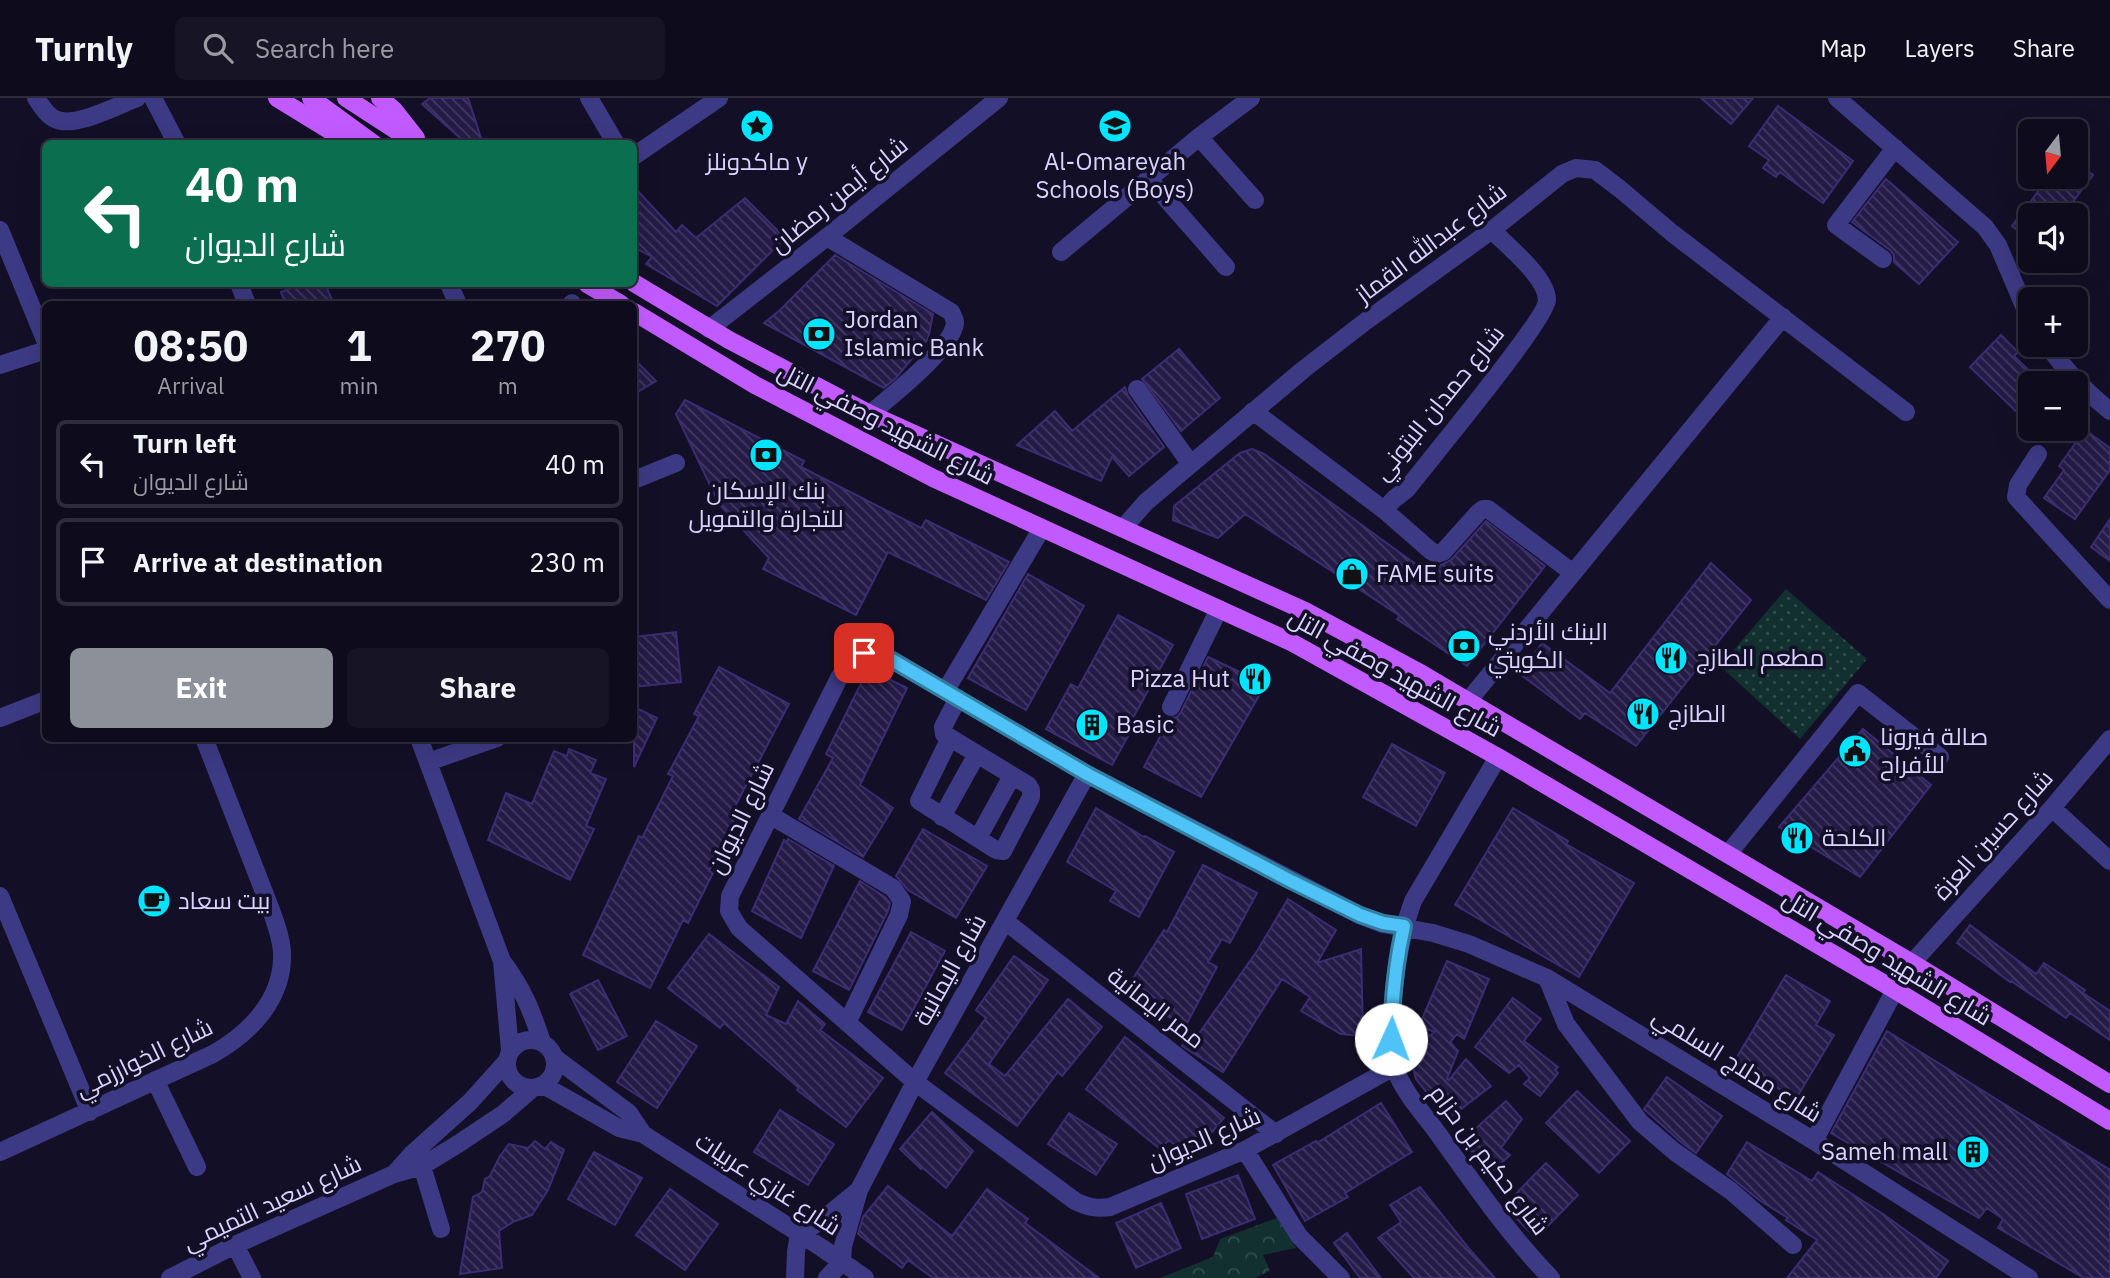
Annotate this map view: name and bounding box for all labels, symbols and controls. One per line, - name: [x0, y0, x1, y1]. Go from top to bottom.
- search box: [175, 17, 665, 80]
- text: Turnly: [35, 27, 133, 70]
- icon: search: [199, 29, 237, 67]
- text: Search here: [255, 31, 394, 65]
- text: Map: [1820, 32, 1867, 64]
- text: Layers: [1905, 32, 1975, 64]
- text: Share: [2013, 32, 2075, 64]
- place icon: ماكدونلز y: [738, 107, 776, 145]
- school or university icon: Al-Omareyah Schools (Boys): [1096, 107, 1134, 145]
- north arrow: [2018, 119, 2088, 189]
- map controls: [2018, 119, 2088, 441]
- street label: شارع أيمن رمضان: [763, 129, 915, 261]
- place label: ماكدونلز y: [704, 145, 808, 177]
- place label: Al-Omareyah Schools (Boys): [1035, 145, 1195, 205]
- text: 40 m: [185, 152, 299, 215]
- icon: left: [70, 168, 161, 259]
- street label: شارع عبدالله القماز: [1347, 175, 1513, 312]
- button: sound: [2018, 203, 2088, 273]
- text: شارع الديوان: [185, 223, 346, 265]
- button: +: [2018, 287, 2088, 357]
- place label: Jordan Islamic Bank: [844, 303, 984, 363]
- bank icon: Jordan Islamic Bank: [800, 315, 838, 353]
- text: 08:50: [133, 318, 248, 373]
- text: 1: [346, 318, 372, 373]
- text: 270: [470, 318, 546, 373]
- street label: شارع حمدان البتوني: [1366, 318, 1514, 489]
- street label: شارع الشهيد وصفي التل: [771, 355, 1000, 495]
- text: Arrival: [157, 370, 224, 400]
- text: min: [340, 370, 378, 400]
- text: m: [498, 370, 518, 400]
- button: −: [2018, 371, 2088, 441]
- text: Turn left: [133, 426, 236, 460]
- bank icon: بنك الإسكان للتجارة والتمويل: [747, 436, 785, 474]
- icon: left: [74, 445, 112, 483]
- text: 40 m: [545, 447, 605, 481]
- text: شارع الديوان: [133, 466, 249, 496]
- place label: بنك الإسكان للتجارة والتمويل: [688, 474, 844, 534]
- icon: arrive: [74, 543, 112, 581]
- text: Arrive at destination: [133, 545, 383, 579]
- text: 230 m: [529, 545, 605, 579]
- shop icon: FAME suits: [1333, 555, 1371, 593]
- place label: FAME suits: [1376, 557, 1494, 589]
- street label: شارع الشهيد وصفي التل: [1281, 600, 1508, 748]
- place label: البنك الأردني الكويتي: [1488, 615, 1608, 679]
- pin: [834, 623, 894, 683]
- bank icon: البنك الأردني الكويتي: [1445, 627, 1483, 665]
- icon: arrive: [845, 634, 883, 672]
- restaurant icon: مطعم الطازج: [1652, 639, 1690, 677]
- place label: مطعم الطازج: [1696, 641, 1824, 674]
- button: Exit: [70, 648, 333, 728]
- button: Share: [347, 648, 609, 728]
- restaurant icon: Pizza Hut: [1236, 660, 1274, 698]
- place label: Pizza Hut: [1130, 662, 1230, 694]
- restaurant icon: الطازج: [1624, 695, 1662, 733]
- place label: الطازج: [1668, 697, 1726, 730]
- building icon: Basic: [1073, 706, 1111, 744]
- place label: Basic: [1116, 708, 1174, 740]
- place label: صالة فيرونا للأفراح: [1880, 720, 1988, 781]
- public building icon: صالة فيرونا للأفراح: [1836, 732, 1874, 770]
- street label: شارع الديوان: [699, 756, 782, 879]
- street label: شارع حسين العزة: [1925, 762, 2060, 907]
- restaurant icon: الكلحة: [1778, 819, 1816, 857]
- place label: الكلحة: [1822, 821, 1887, 853]
- cafe icon: بيت سعاد: [135, 882, 173, 920]
- street label: شارع الشهيد وصفي التل: [1775, 882, 1998, 1036]
- place label: بيت سعاد: [178, 884, 271, 916]
- street label: شارع اليمانية: [905, 908, 994, 1031]
- street label: ممر اليمانية: [1101, 959, 1212, 1055]
- street label: شارع مدلاج السلمي: [1645, 999, 1828, 1132]
- position arrow: [1354, 1002, 1428, 1076]
- street label: شارع الخوارزمي: [69, 1010, 219, 1108]
- street label: شارع حكيم بن حزام: [1422, 1078, 1557, 1242]
- street label: شارع الديوان: [1142, 1099, 1266, 1178]
- street label: شارع غازي عربيات: [688, 1124, 848, 1245]
- building icon: Sameh mall: [1954, 1133, 1992, 1171]
- place label: Sameh mall: [1821, 1135, 1948, 1167]
- street label: شارع سعيد التميمي: [177, 1147, 368, 1261]

